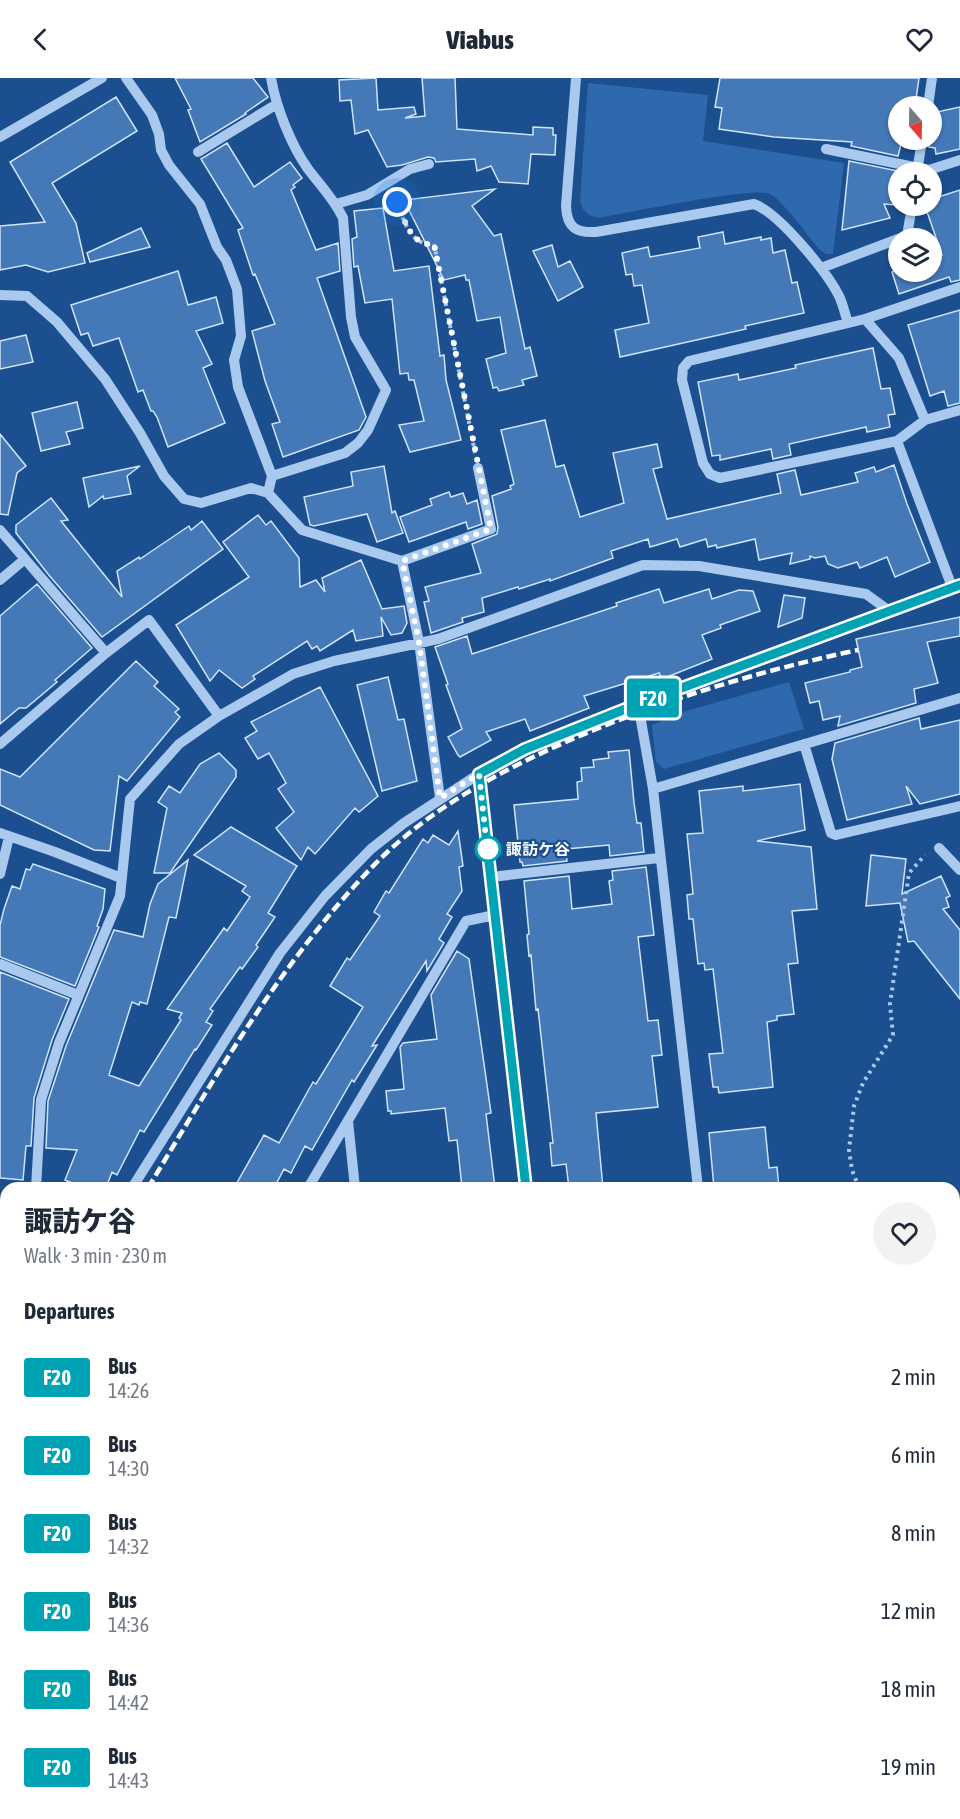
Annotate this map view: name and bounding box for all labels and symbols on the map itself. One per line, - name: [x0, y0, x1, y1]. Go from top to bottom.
- north arrow: [888, 96, 942, 150]
- your location: [382, 187, 412, 217]
- line badge: F20: [618, 678, 688, 718]
- marker: 諏訪ケ谷: [475, 836, 501, 862]
- place label: 諏訪ケ谷: [506, 840, 570, 858]

